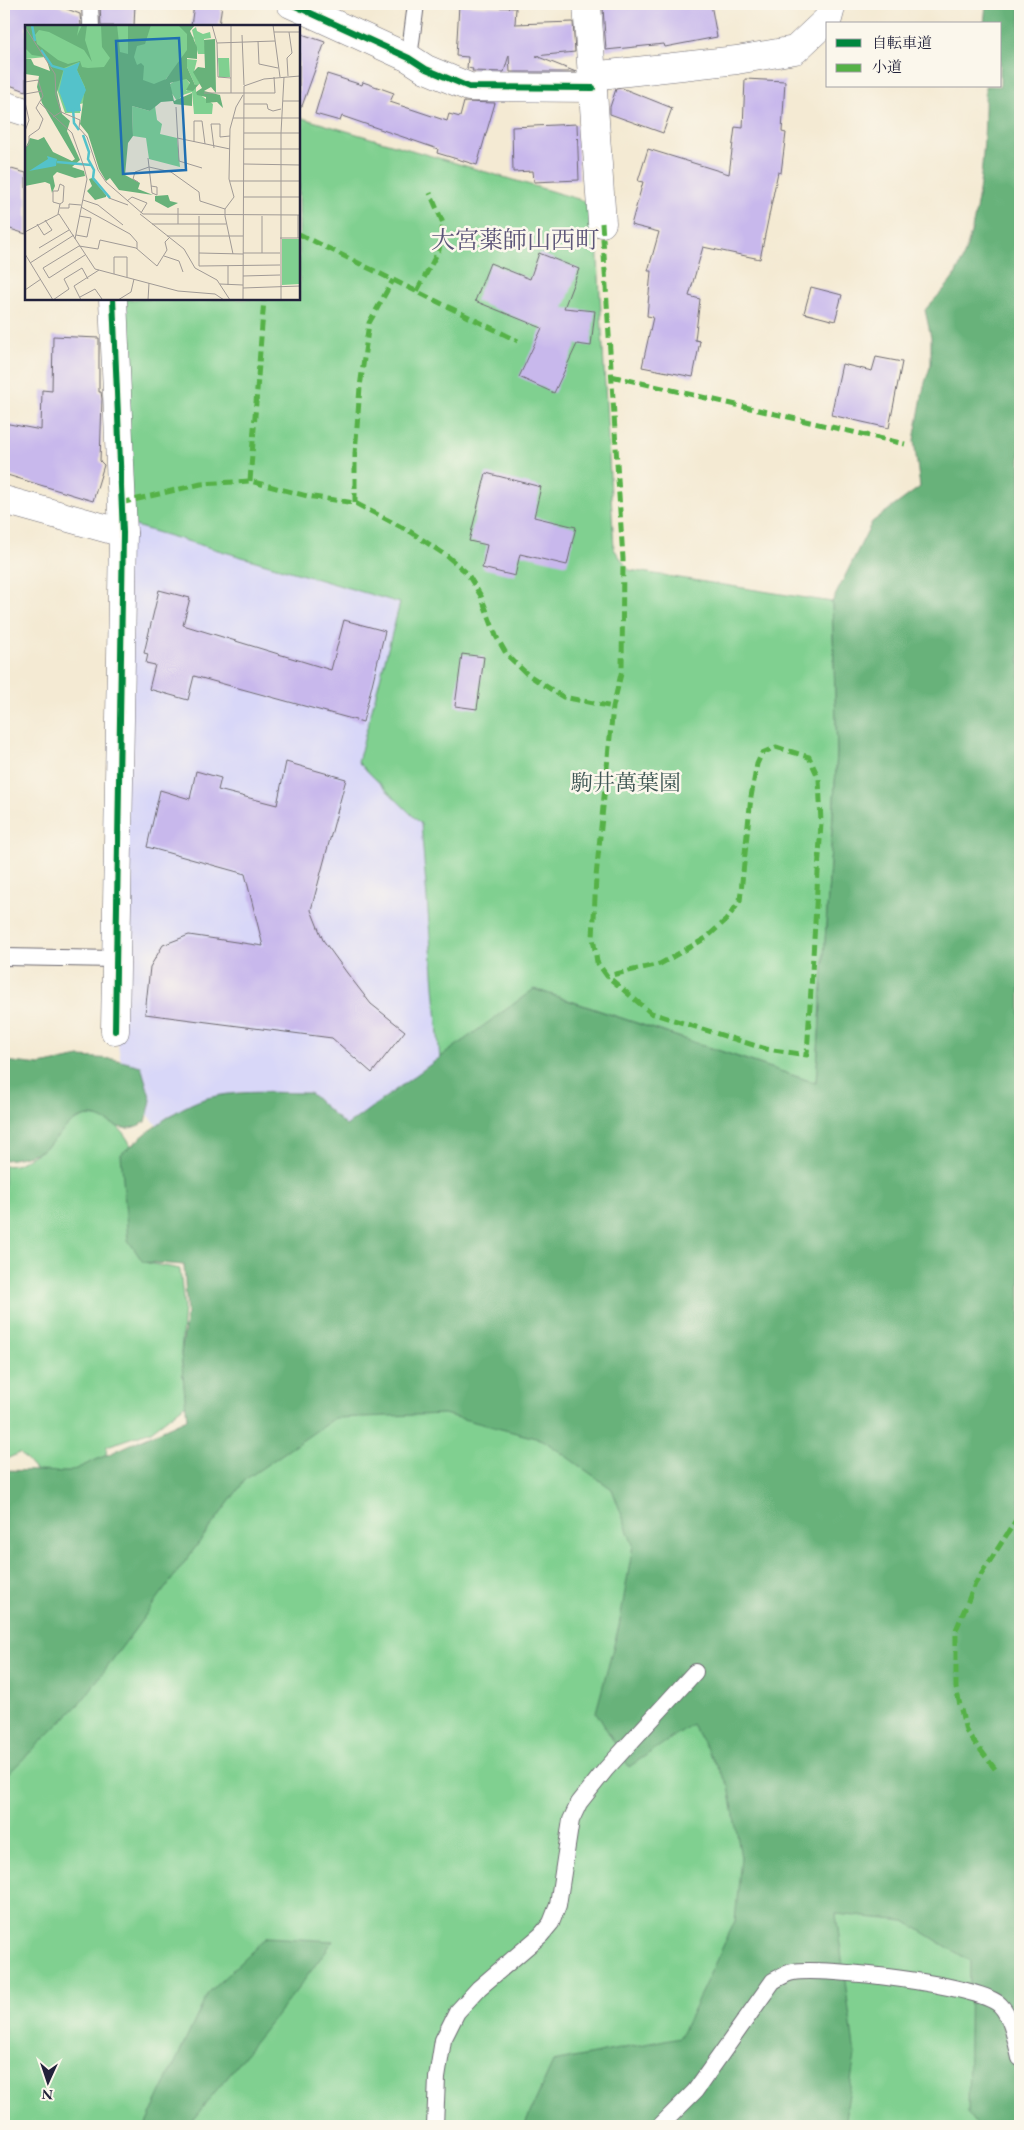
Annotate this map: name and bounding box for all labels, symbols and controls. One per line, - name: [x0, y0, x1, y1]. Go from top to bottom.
- legend: [826, 22, 1002, 88]
- inset map: [25, 25, 300, 300]
- text: 自転車道: [872, 33, 932, 52]
- text: 小道: [872, 57, 902, 76]
- district label: 大宮薬師山西町: [431, 224, 599, 255]
- park label: 駒井萬葉園: [571, 768, 681, 797]
- north arrow: [22, 2058, 72, 2108]
- text: N: [41, 2086, 53, 2104]

